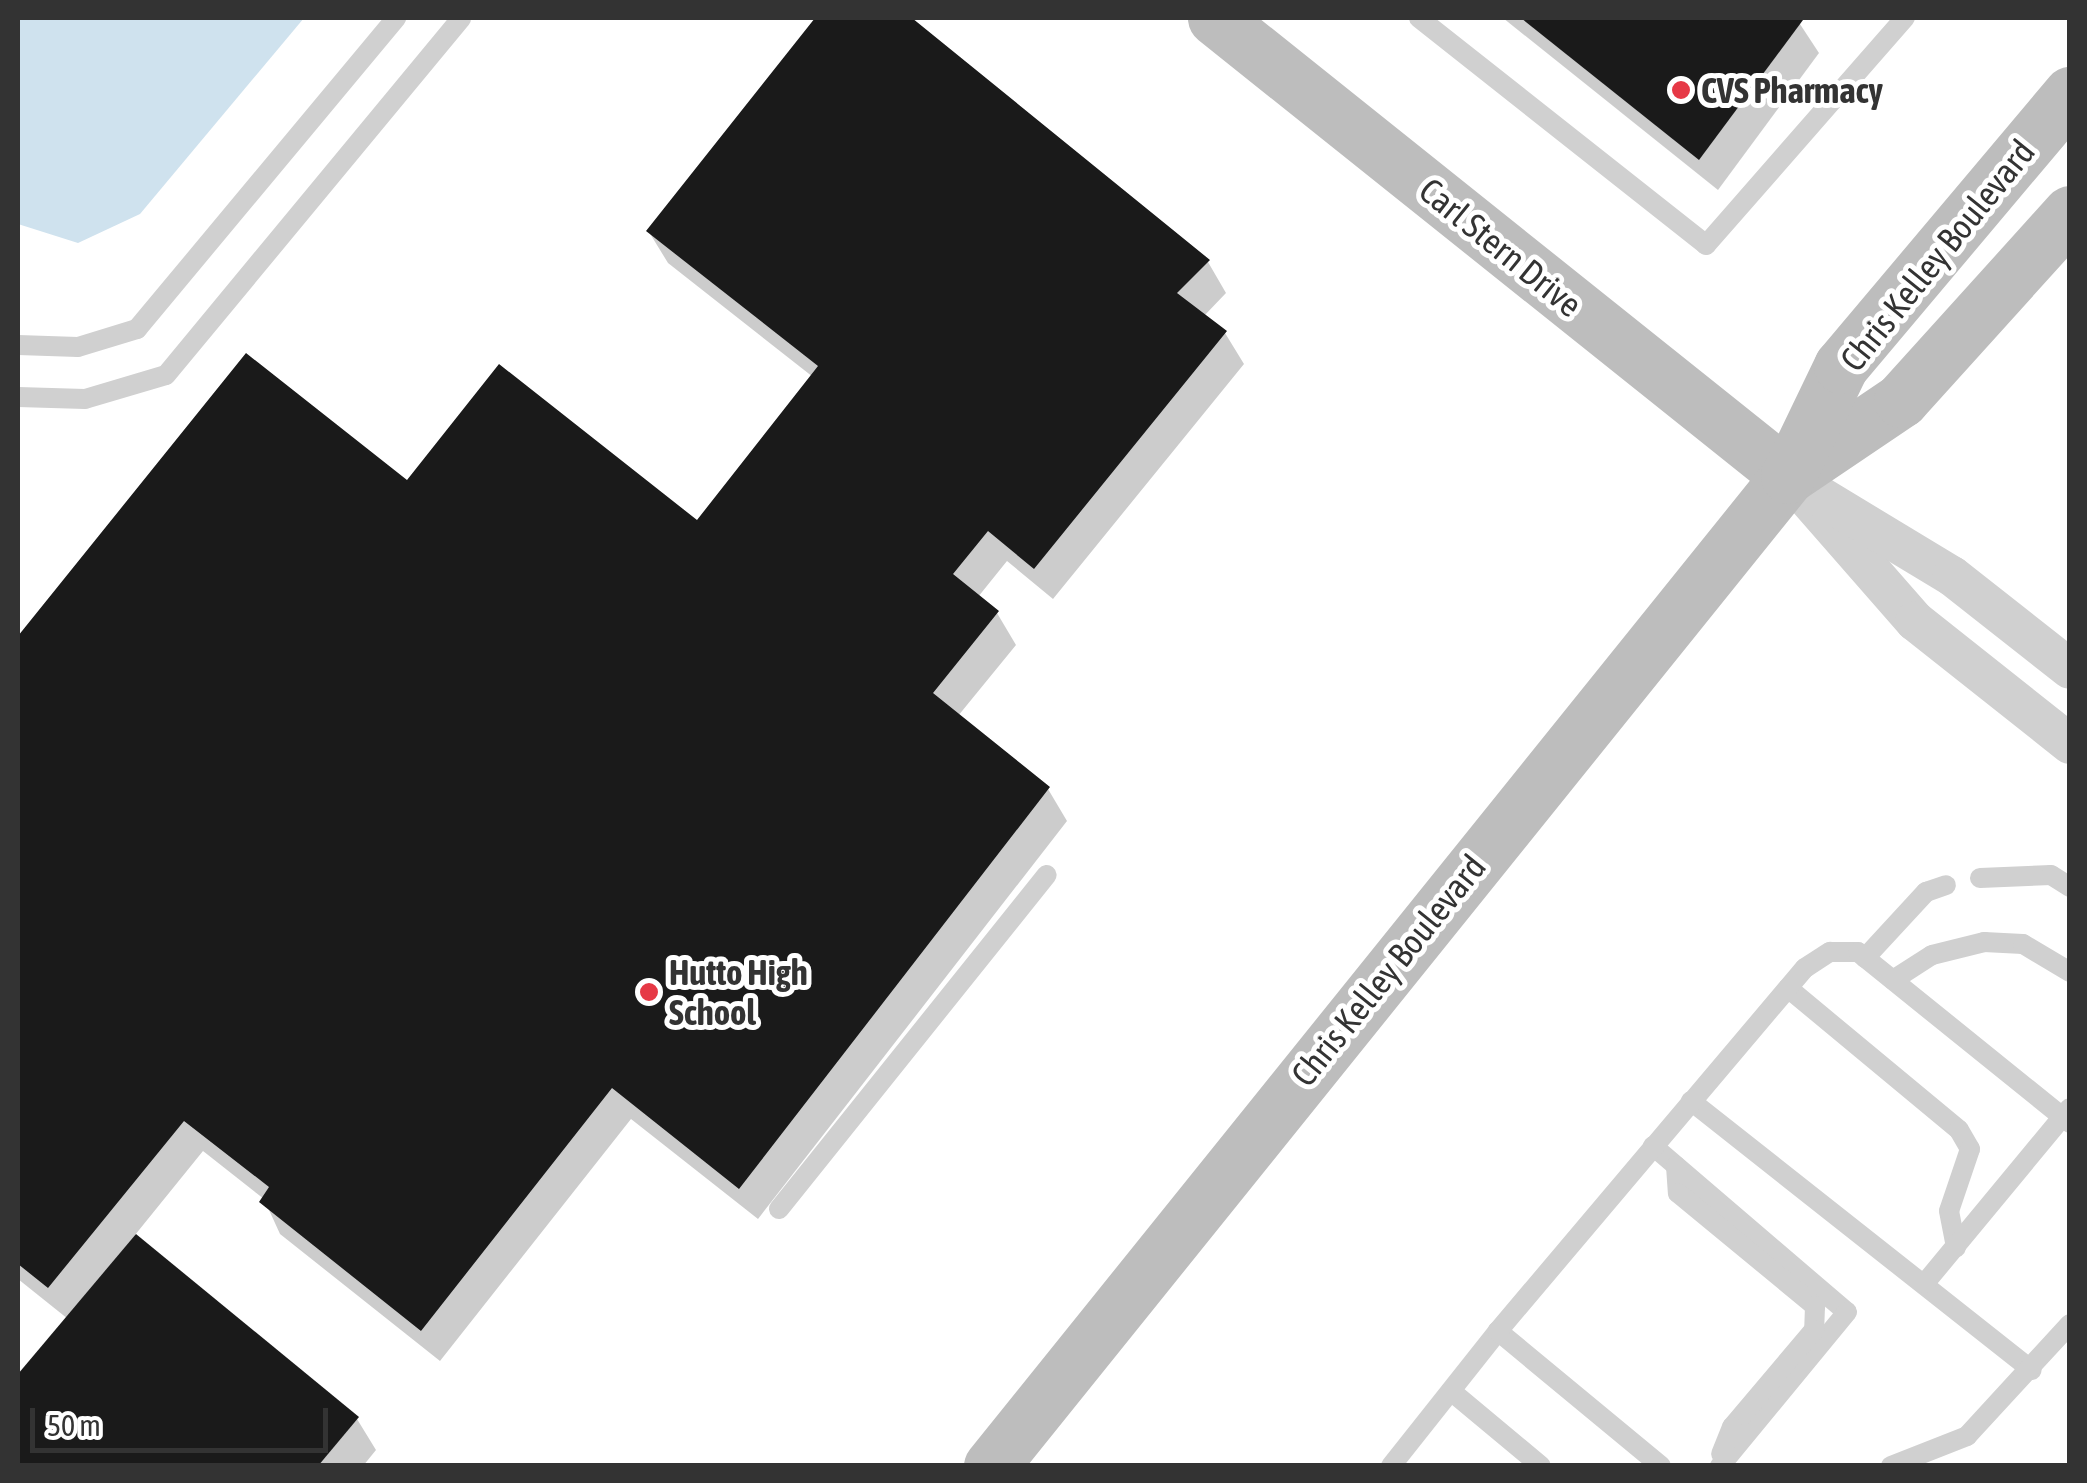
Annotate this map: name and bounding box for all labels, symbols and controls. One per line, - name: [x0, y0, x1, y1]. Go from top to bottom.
- place label: CVS Pharmacy: [1701, 69, 1883, 111]
- marker: CVS Pharmacy: [1670, 79, 1692, 101]
- street label: Chris Kelley Boulevard: [1831, 131, 2043, 379]
- street label: Carl Stern Drive: [1411, 169, 1591, 325]
- street label: Chris Kelley Boulevard: [1282, 846, 1494, 1094]
- place label: Hutto High School: [669, 951, 808, 1033]
- marker: Hutto High School: [638, 981, 660, 1003]
- scale bar: [35, 1388, 332, 1450]
- text: 50 m: [47, 1408, 101, 1442]

